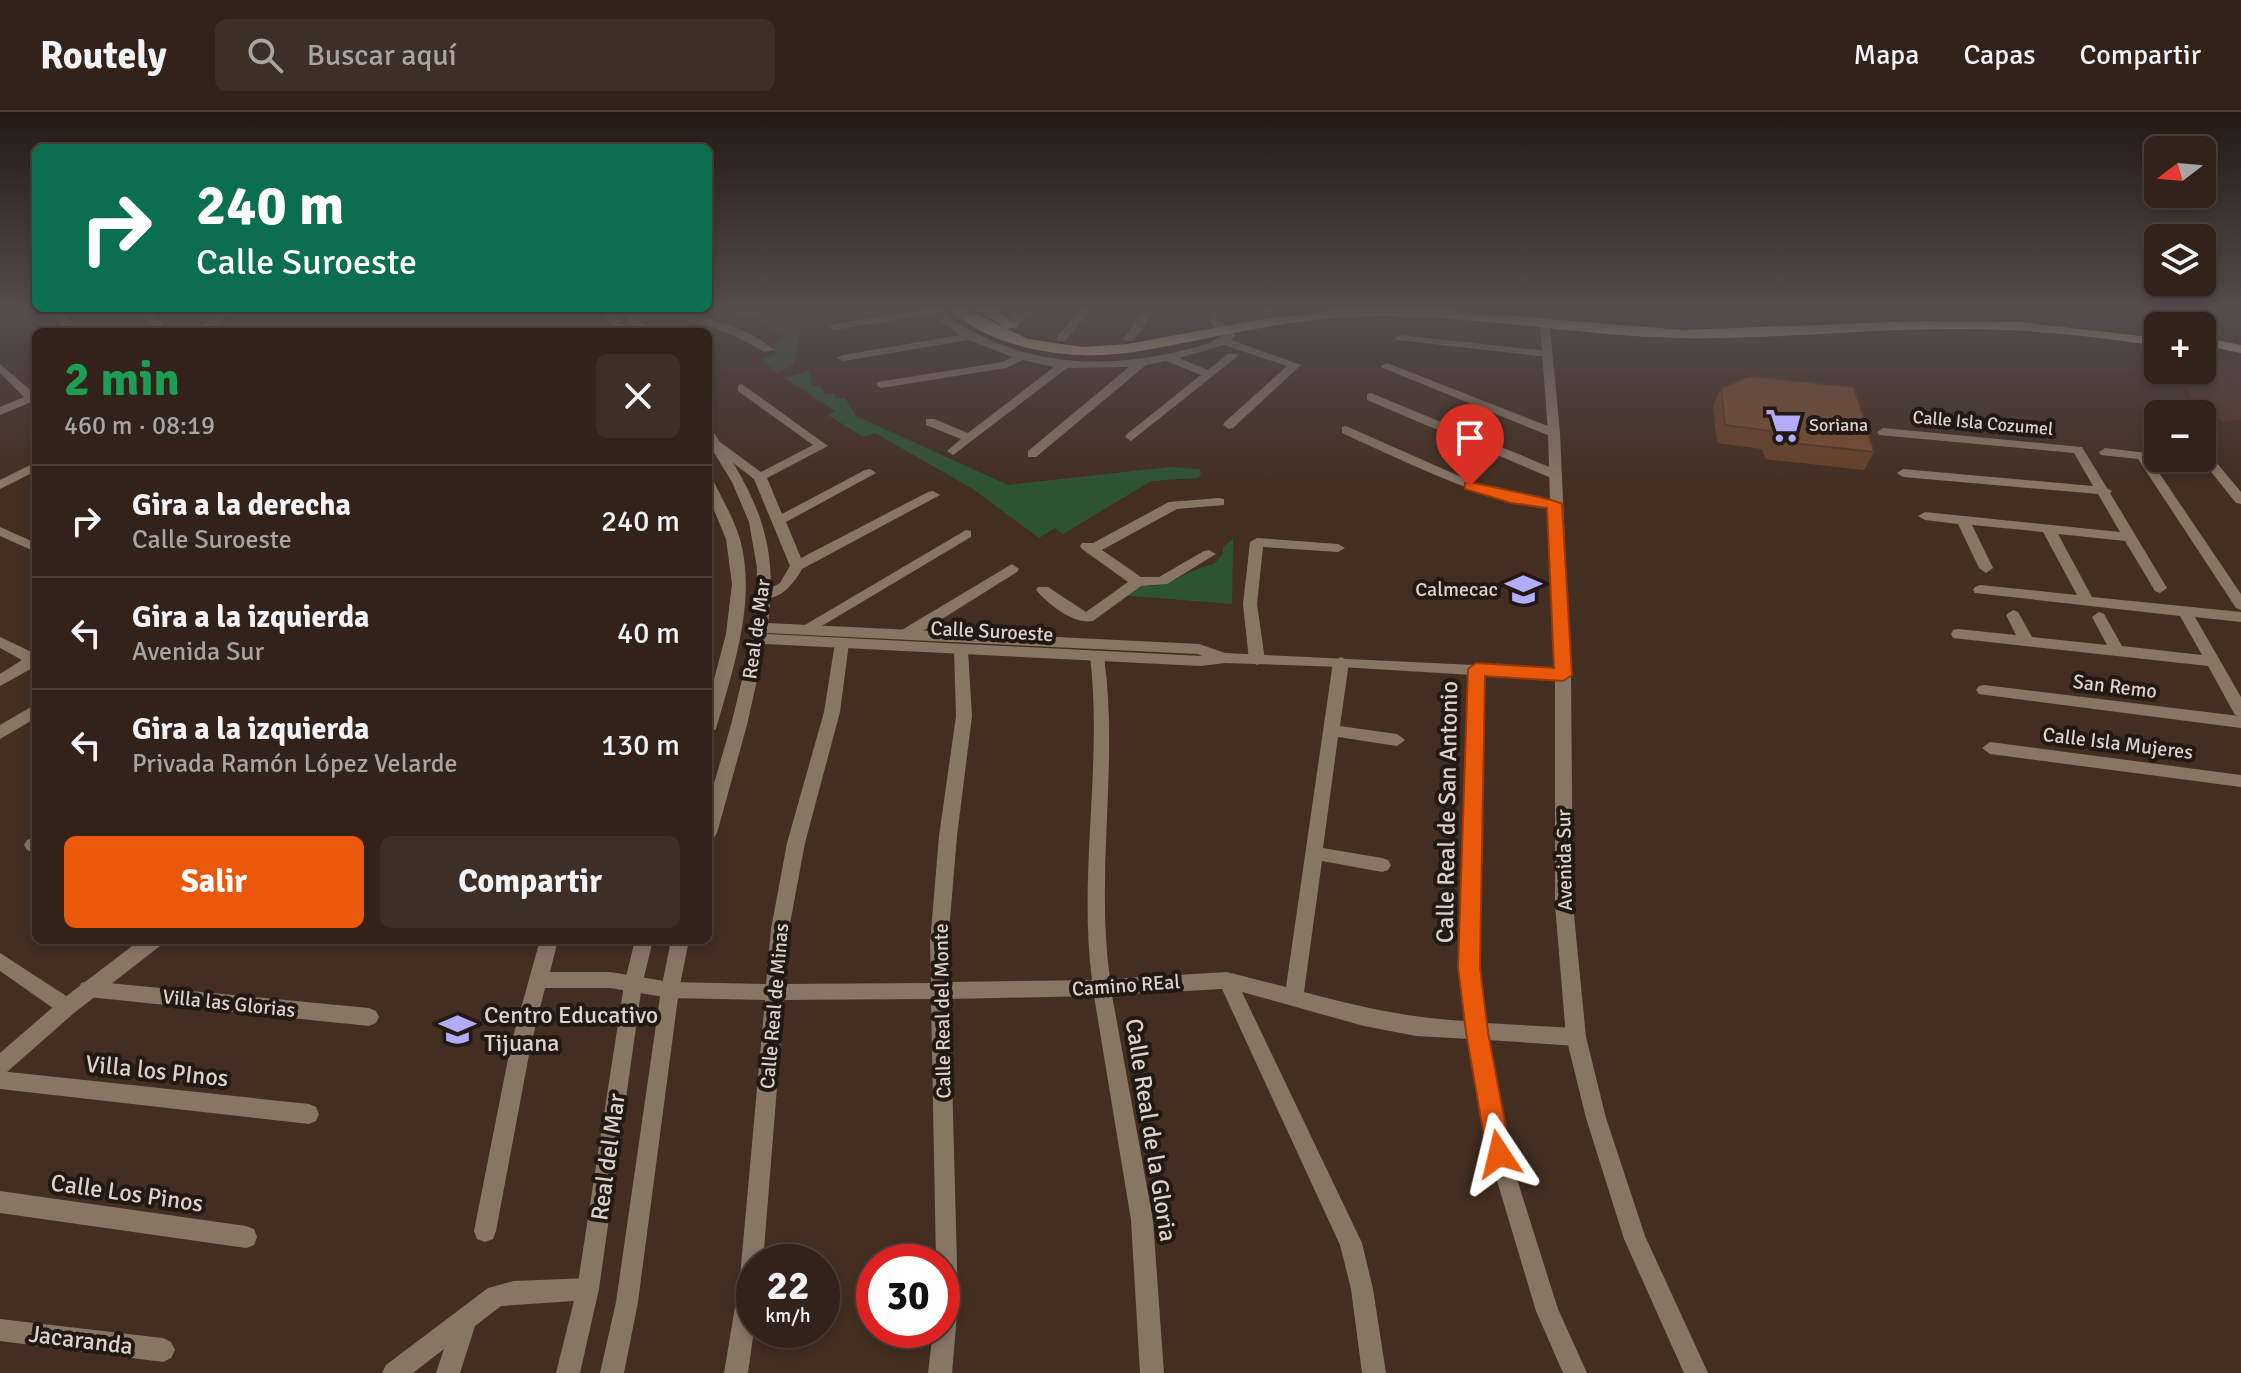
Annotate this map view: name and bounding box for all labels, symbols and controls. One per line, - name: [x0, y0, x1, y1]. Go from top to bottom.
- search box: [215, 19, 775, 91]
- text: Routely: [40, 32, 167, 79]
- icon: search: [243, 33, 287, 77]
- text: Buscar aquí: [307, 37, 457, 74]
- text: Mapa: [1854, 38, 1919, 72]
- text: Capas: [1963, 38, 2036, 72]
- text: Compartir: [2080, 38, 2201, 72]
- north arrow: [2144, 136, 2216, 208]
- map controls: [2144, 136, 2216, 472]
- text: 240 m: [196, 171, 344, 240]
- icon: right: [64, 176, 168, 280]
- button: layers: [2144, 224, 2216, 296]
- text: Calle Suroeste: [196, 240, 417, 285]
- button: +: [2144, 312, 2216, 384]
- text: 2 min: [64, 350, 180, 409]
- button: close: [596, 354, 680, 438]
- button: −: [2144, 400, 2216, 472]
- pin: [1436, 404, 1504, 486]
- supermarket icon: Soriana: [1764, 406, 1802, 444]
- street label: Calle Isla Cozumel: [1912, 406, 2054, 440]
- text: 460 m · 08:19: [64, 410, 215, 442]
- place label: Soriana: [1809, 414, 1868, 436]
- icon: arrive: [1448, 416, 1492, 460]
- text: Gira a la derecha: [132, 487, 351, 524]
- icon: right: [64, 499, 108, 543]
- text: 240 m: [601, 503, 680, 540]
- text: Calle Suroeste: [132, 524, 292, 556]
- school or university icon: Calmecac: [1505, 570, 1543, 608]
- street label: Real de Mar: [737, 577, 776, 681]
- place label: Calmecac: [1415, 577, 1498, 602]
- text: Gira a la izquierda: [132, 599, 369, 636]
- icon: left: [64, 611, 108, 655]
- text: 40 m: [617, 615, 680, 652]
- street label: Calle Suroeste: [930, 616, 1054, 647]
- text: Avenida Sur: [132, 636, 264, 668]
- street label: San Remo: [2071, 669, 2158, 704]
- street label: Calle Real de San Antonio: [1430, 681, 1464, 943]
- text: Gira a la izquierda: [132, 711, 369, 748]
- street label: Calle Isla Mujeres: [2041, 722, 2195, 765]
- icon: left: [64, 723, 108, 767]
- text: 130 m: [601, 727, 680, 764]
- text: Privada Ramón López Velarde: [132, 748, 458, 780]
- street label: Avenida Sur: [1551, 808, 1578, 911]
- button: Salir: [64, 836, 364, 928]
- button: Compartir: [380, 836, 680, 928]
- street label: Calle Real de Minas: [755, 922, 794, 1090]
- street label: Calle Real del Monte: [928, 923, 957, 1099]
- street label: Camino REal: [1071, 969, 1181, 1002]
- street label: Villa las Glorias: [161, 984, 297, 1023]
- place label: Centro Educativo Tijuana: [484, 1000, 658, 1058]
- school or university icon: Centro Educativo Tijuana: [439, 1010, 477, 1048]
- street label: Calle Real de la Gloria: [1119, 1016, 1183, 1244]
- street label: Villa los PInos: [84, 1049, 230, 1093]
- street label: Real del Mar: [584, 1091, 632, 1222]
- position arrow: [1457, 1112, 1541, 1196]
- street label: Calle Los Pinos: [49, 1167, 205, 1219]
- speed limit sign: 30: [856, 1244, 960, 1348]
- text: 22: [766, 1261, 810, 1311]
- text: km/h: [765, 1303, 811, 1328]
- street label: Jacaranda: [27, 1319, 135, 1361]

